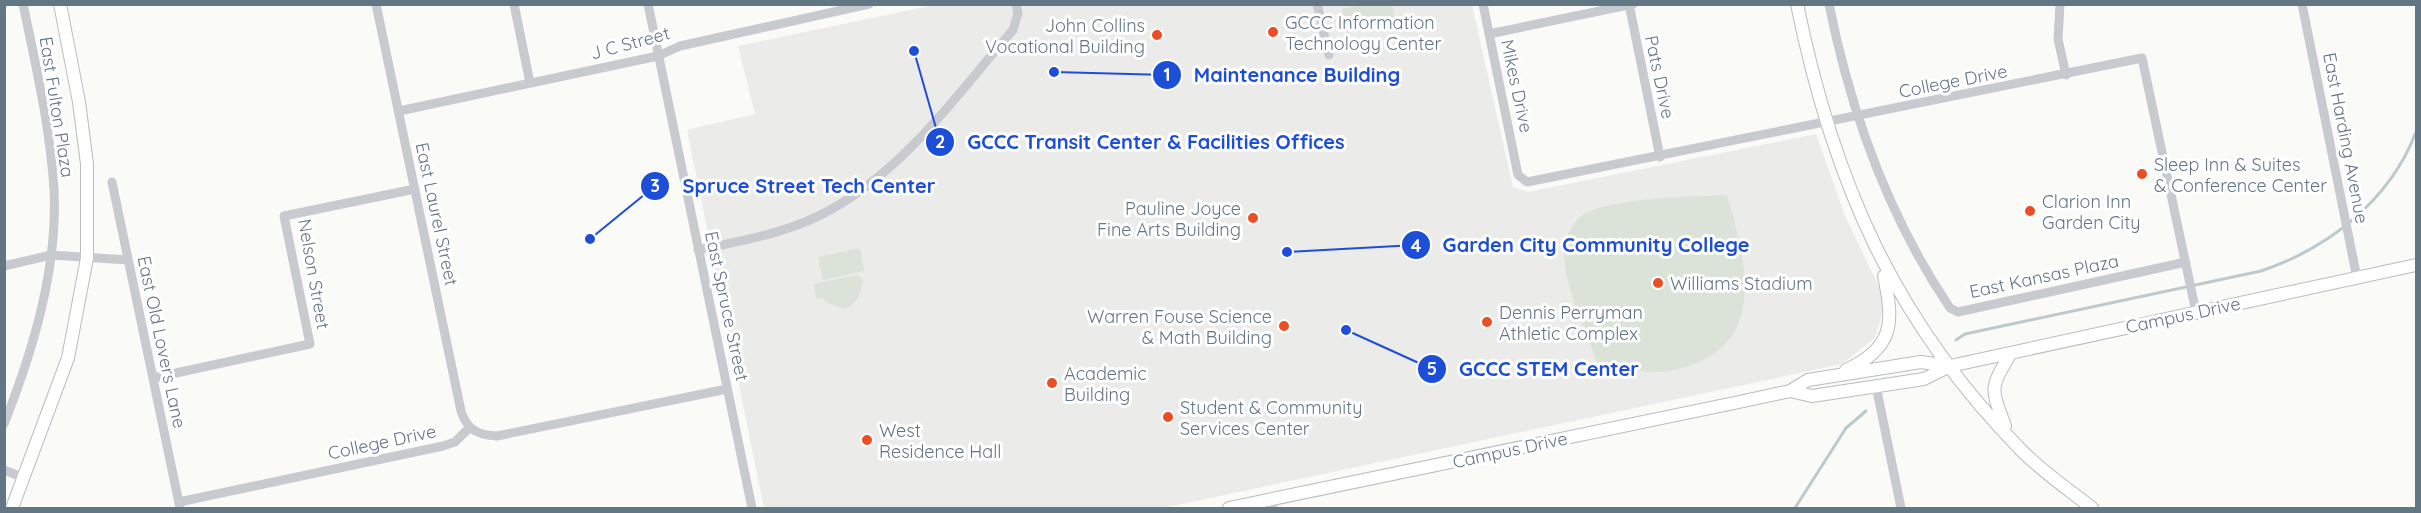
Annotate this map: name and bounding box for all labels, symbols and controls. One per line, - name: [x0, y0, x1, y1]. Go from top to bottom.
- place label: GCCC Information Technology Center: [1285, 11, 1441, 55]
- place label: John Collins Vocational Building: [985, 14, 1145, 58]
- street label: J C Street: [588, 21, 672, 65]
- marker: GCCC Information Technology Center: [1266, 25, 1280, 39]
- marker: John Collins Vocational Building: [1150, 28, 1164, 42]
- street label: Pats Drive: [1640, 33, 1680, 121]
- street label: East Fulton Plaza: [35, 35, 79, 179]
- street label: Mikes Drive: [1496, 37, 1538, 135]
- street label: East Harding Avenue: [2318, 50, 2374, 226]
- callout: Maintenance Building: [1152, 56, 1413, 94]
- street label: College Drive: [1897, 59, 2009, 103]
- text: Maintenance Building: [1194, 62, 1400, 87]
- text: 1: [1163, 63, 1171, 86]
- callout: GCCC Transit Center & Facilities Offices: [925, 123, 1357, 161]
- text: GCCC Transit Center & Facilities Offices: [967, 129, 1345, 154]
- text: 2: [935, 130, 945, 153]
- street label: East Laurel Street: [411, 140, 463, 288]
- place label: Sleep Inn & Suites & Conference Center: [2154, 153, 2327, 197]
- callout: Spruce Street Tech Center: [640, 167, 947, 205]
- marker: Sleep Inn & Suites & Conference Center: [2135, 167, 2149, 181]
- text: Spruce Street Tech Center: [683, 173, 936, 198]
- text: 3: [650, 174, 660, 197]
- place label: Clarion Inn Garden City: [2042, 190, 2141, 234]
- place label: Pauline Joyce Fine Arts Building: [1097, 197, 1241, 241]
- marker: Clarion Inn Garden City: [2023, 204, 2037, 218]
- marker: Pauline Joyce Fine Arts Building: [1246, 211, 1260, 225]
- street label: Nelson Street: [293, 217, 335, 331]
- callout: Garden City Community College: [1401, 226, 1762, 264]
- street label: East Spruce Street: [700, 229, 754, 383]
- text: Garden City Community College: [1443, 232, 1749, 257]
- text: 4: [1411, 234, 1422, 257]
- street label: East Kansas Plaza: [1967, 249, 2121, 303]
- street label: East Old Lovers Lane: [133, 254, 191, 430]
- place label: Williams Stadium: [1670, 272, 1813, 295]
- marker: Williams Stadium: [1651, 276, 1665, 290]
- street label: Campus Drive: [2123, 292, 2243, 338]
- place label: Dennis Perryman Athletic Complex: [1499, 301, 1643, 345]
- place label: Warren Fouse Science & Math Building: [1087, 305, 1272, 349]
- marker: Dennis Perryman Athletic Complex: [1480, 315, 1494, 329]
- marker: Warren Fouse Science & Math Building: [1277, 319, 1291, 333]
- callout: GCCC STEM Center: [1417, 350, 1651, 388]
- text: GCCC STEM Center: [1459, 356, 1639, 381]
- text: 5: [1427, 357, 1437, 380]
- place label: Academic Building: [1064, 362, 1147, 406]
- marker: Academic Building: [1045, 376, 1059, 390]
- place label: Student & Community Services Center: [1180, 396, 1362, 440]
- marker: Student & Community Services Center: [1161, 410, 1175, 424]
- street label: College Drive: [326, 419, 438, 465]
- place label: West Residence Hall: [879, 419, 1001, 463]
- street label: Campus Drive: [1450, 427, 1570, 473]
- marker: West Residence Hall: [860, 433, 874, 447]

